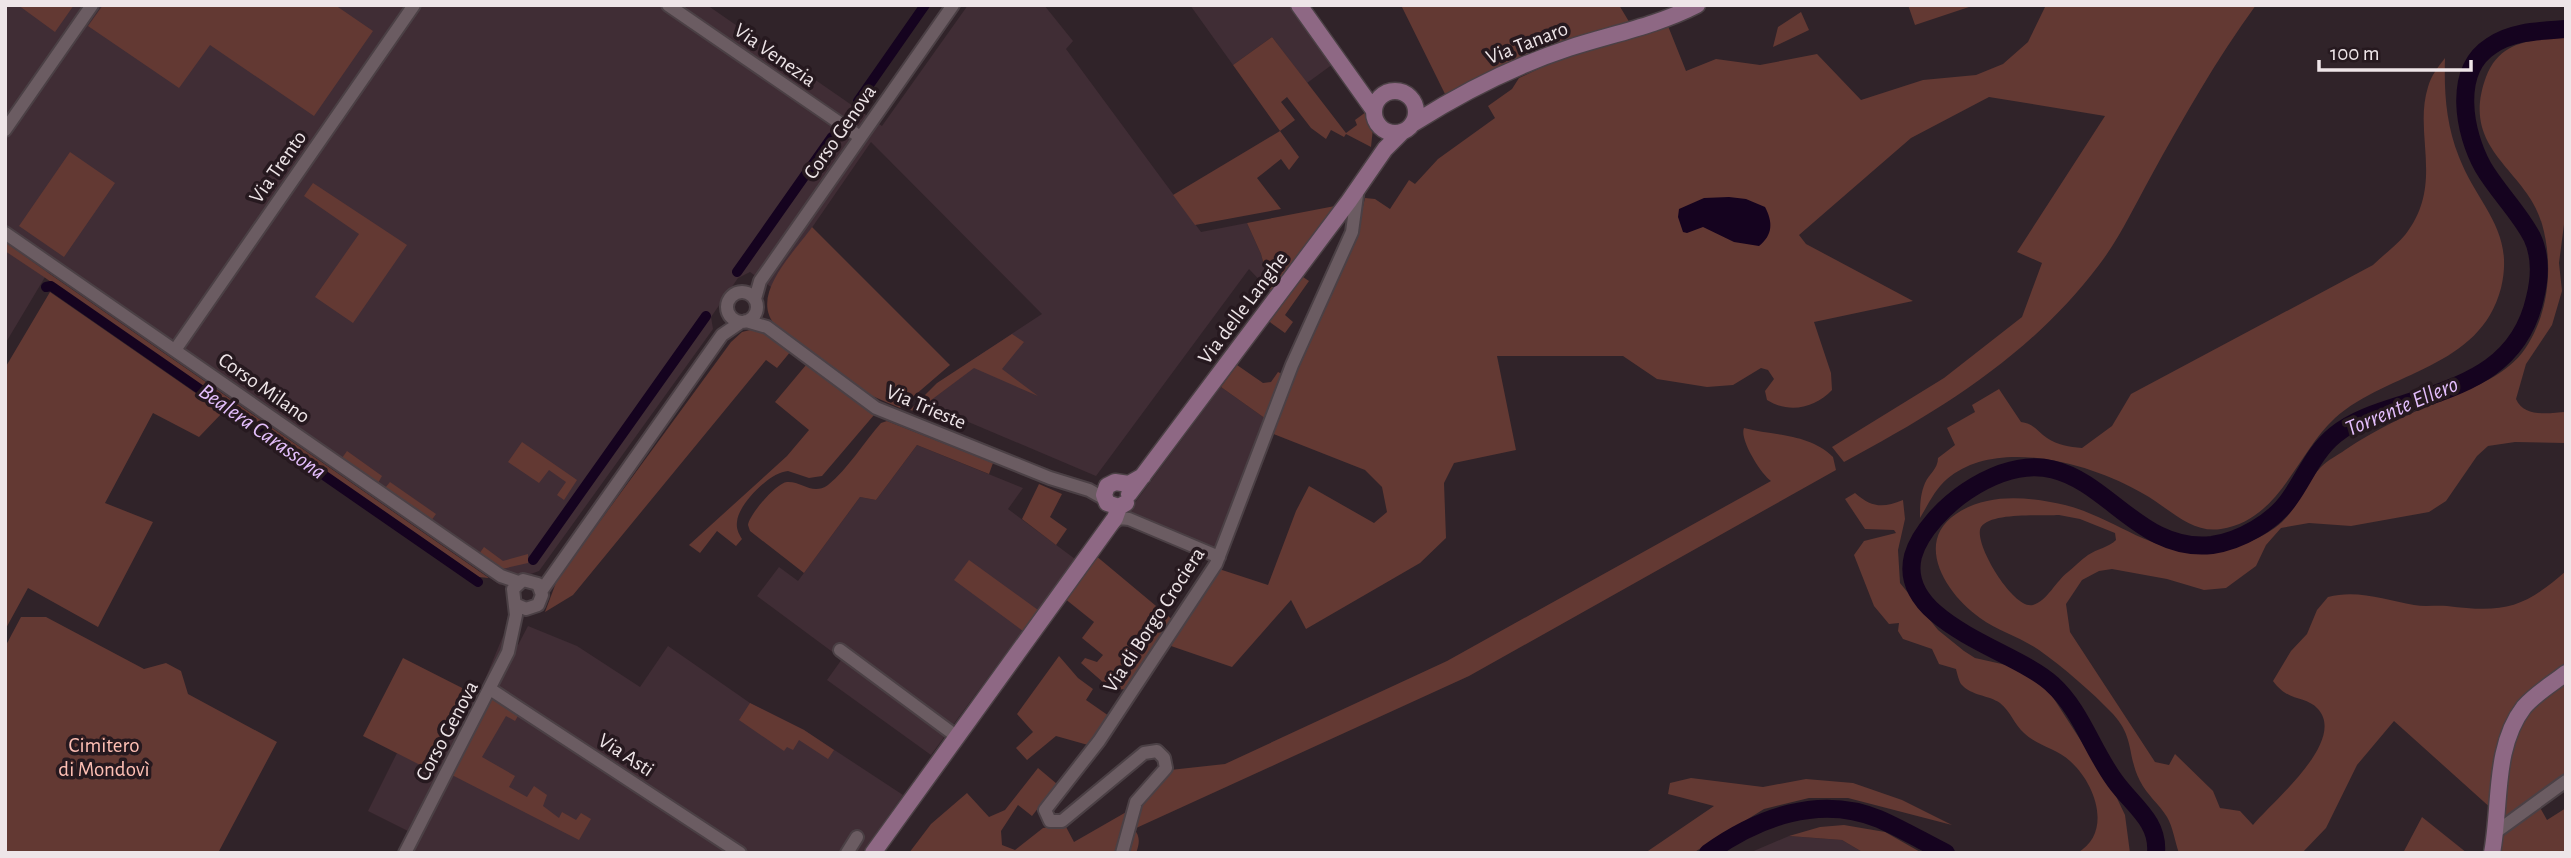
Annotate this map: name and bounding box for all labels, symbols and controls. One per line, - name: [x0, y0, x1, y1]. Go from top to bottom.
- street label: Via Tanaro: [1483, 18, 1571, 68]
- street label: Via Venezia: [730, 19, 820, 91]
- scale bar: [2319, 28, 2471, 72]
- text: 100 m: [2330, 43, 2380, 64]
- street label: Corso Genova: [800, 81, 880, 183]
- street label: Via Trento: [246, 127, 310, 207]
- street label: Via delle Langhe: [1194, 248, 1292, 368]
- street label: Corso Milano: [214, 349, 314, 427]
- water label: Torrente Ellero: [2342, 373, 2462, 441]
- water label: Bealera Carassona: [194, 380, 330, 484]
- street label: Via Trieste: [883, 381, 969, 433]
- street label: Via di Borgo Crociera: [1099, 544, 1209, 696]
- street label: Corso Genova: [412, 677, 482, 784]
- street label: Via Asti: [594, 729, 658, 781]
- park label: Cimitero di Mondovì: [58, 735, 150, 780]

